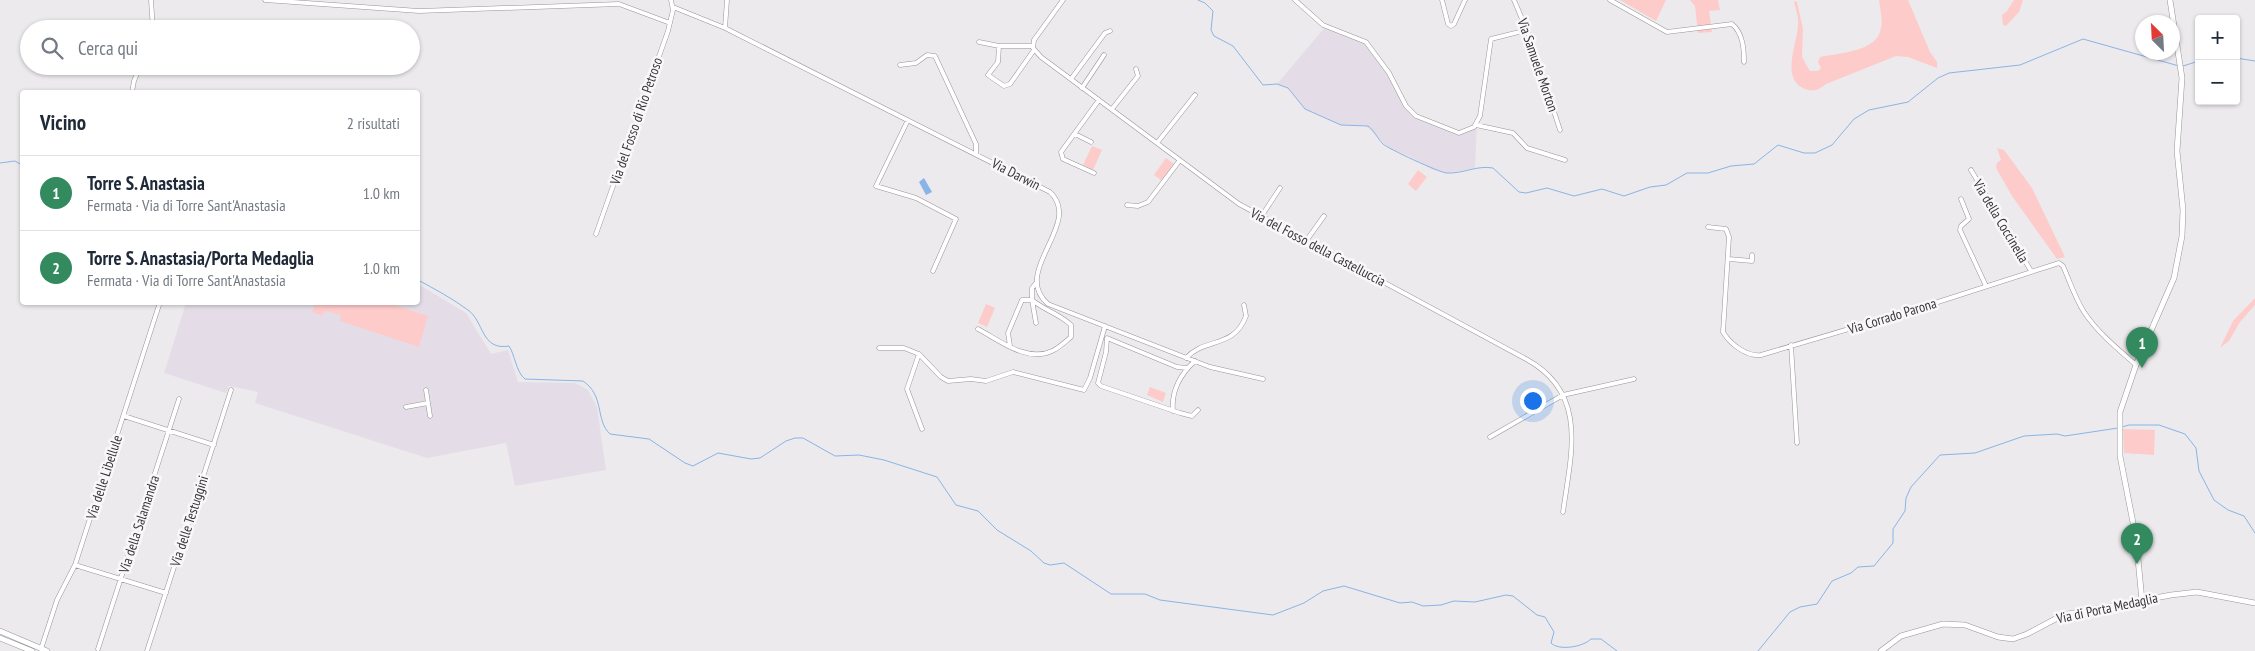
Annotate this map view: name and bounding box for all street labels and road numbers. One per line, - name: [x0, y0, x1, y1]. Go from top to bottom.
- street label: Via Samuele Morton: [1513, 15, 1562, 114]
- street label: Via del Fosso di Rio Petroso: [605, 55, 666, 188]
- street label: Via Darwin: [988, 154, 1043, 194]
- street label: Via della Coccinella: [1969, 175, 2033, 266]
- street label: Via del Fosso della Castelluccia: [1246, 203, 1389, 290]
- street label: Via Corrado Parona: [1845, 294, 1938, 338]
- street label: Via delle Libellule: [82, 432, 126, 522]
- street label: Via della Salamandra: [114, 473, 163, 576]
- street label: Via delle Testuggini: [166, 473, 212, 570]
- street label: Via di Porta Medaglia: [2054, 588, 2159, 628]

